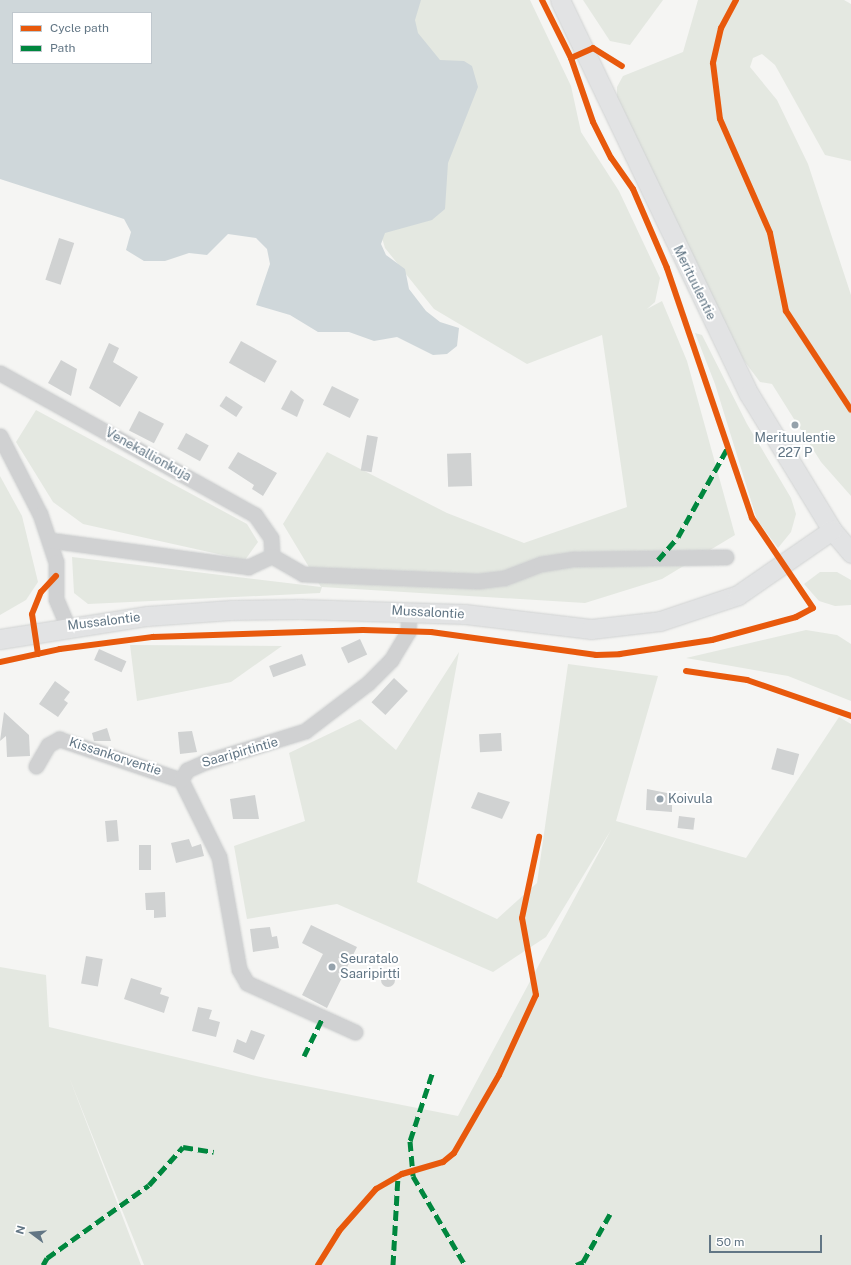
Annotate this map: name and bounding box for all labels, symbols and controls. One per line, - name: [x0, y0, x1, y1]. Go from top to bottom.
- legend: [12, 12, 152, 64]
- text: Cycle path: [50, 21, 109, 35]
- text: Path: [50, 41, 76, 55]
- street label: Merituulentie: [669, 243, 719, 323]
- marker: Merituulentie 227 P: [790, 420, 800, 430]
- street label: Venekallionkuja: [102, 425, 194, 485]
- place label: Merituulentie 227 P: [754, 431, 836, 462]
- street label: Mussalontie: [391, 603, 465, 623]
- street label: Mussalontie: [67, 610, 141, 634]
- street label: Kissankorventie: [67, 735, 163, 779]
- street label: Saaripirtintie: [200, 735, 280, 771]
- place label: Koivula: [668, 791, 712, 807]
- marker: Koivula: [655, 794, 665, 804]
- place label: Seuratalo Saaripirtti: [340, 952, 400, 983]
- marker: Seuratalo Saaripirtti: [327, 962, 337, 972]
- north arrow: [12, 1213, 52, 1253]
- text: N: [14, 1224, 27, 1235]
- scale bar: [711, 1227, 824, 1253]
- text: 50 m: [716, 1235, 744, 1249]

